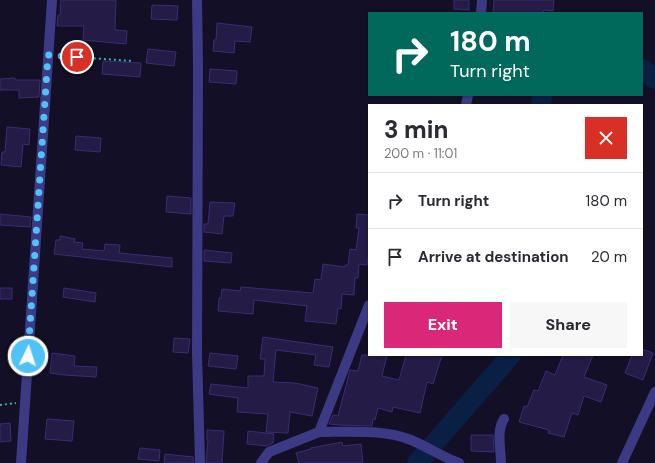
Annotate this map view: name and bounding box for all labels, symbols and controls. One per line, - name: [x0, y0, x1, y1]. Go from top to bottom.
- text: 180 m: [450, 23, 531, 60]
- icon: right: [384, 28, 436, 80]
- pin: [60, 40, 94, 74]
- icon: arrive: [66, 46, 88, 68]
- text: Turn right: [450, 59, 530, 83]
- text: 3 min: [384, 114, 448, 145]
- button: close: [585, 117, 627, 159]
- text: 200 m · 11:01: [384, 145, 457, 162]
- icon: right: [384, 190, 406, 212]
- text: Turn right: [418, 191, 489, 211]
- text: 180 m: [586, 191, 627, 211]
- icon: arrive: [384, 246, 406, 268]
- text: Arrive at destination: [418, 247, 569, 267]
- text: 20 m: [591, 247, 627, 267]
- button: Exit: [384, 302, 502, 348]
- button: Share: [510, 302, 627, 348]
- position arrow: [7, 335, 49, 377]

